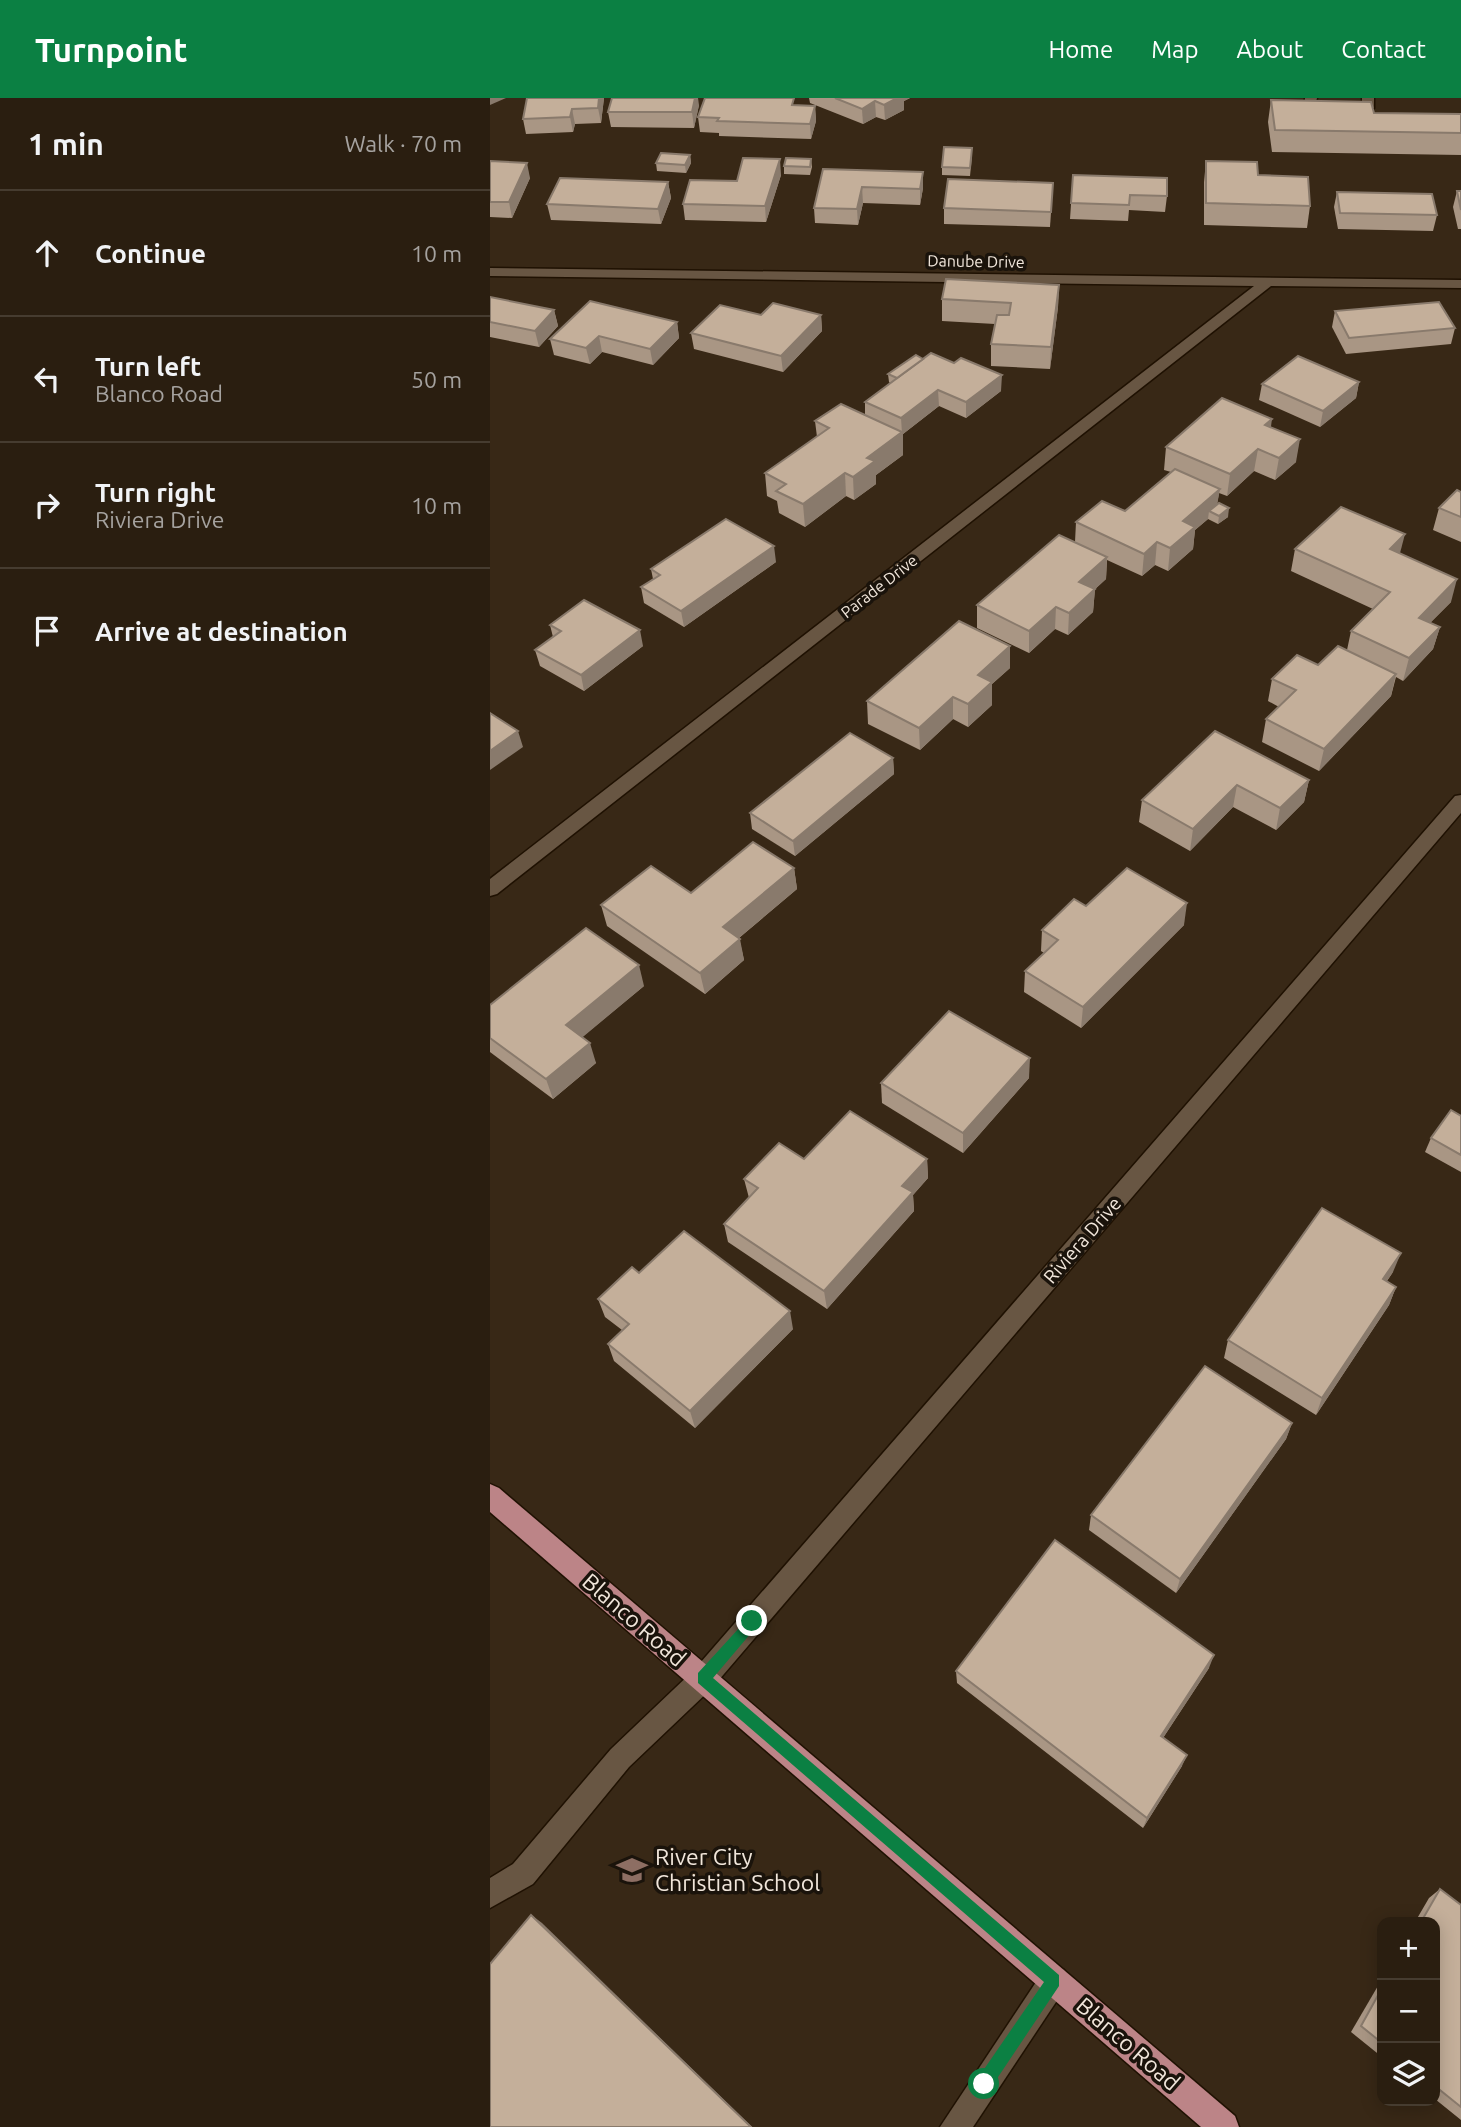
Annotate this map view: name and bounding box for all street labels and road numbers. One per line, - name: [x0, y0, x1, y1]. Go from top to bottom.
- street label: Danube Drive: [927, 251, 1025, 271]
- street label: Parade Drive: [837, 551, 921, 621]
- street label: Riviera Drive: [1039, 1192, 1125, 1288]
- street label: Blanco Road: [578, 1568, 691, 1671]
- street label: Blanco Road: [1072, 1992, 1185, 2095]

